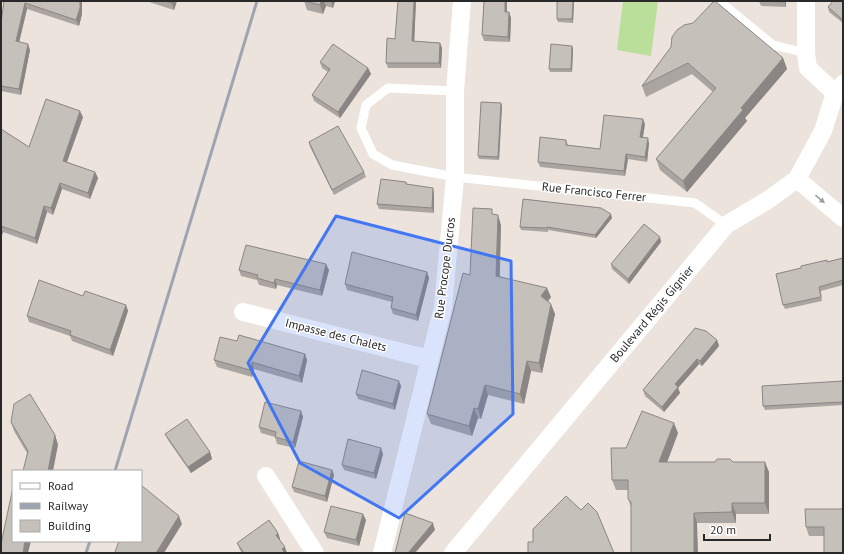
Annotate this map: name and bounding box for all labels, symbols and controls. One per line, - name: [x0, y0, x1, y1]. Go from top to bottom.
- street label: Rue Francisco Ferrer: [541, 179, 647, 204]
- one-way arrow: [815, 194, 825, 203]
- street label: Rue Procope Ducros: [431, 216, 458, 320]
- street label: Boulevard Régis Gignier: [607, 262, 697, 365]
- street label: Impasse des Chalets: [284, 315, 388, 354]
- legend: [12, 470, 142, 542]
- text: Road: [48, 478, 73, 493]
- text: Railway: [48, 498, 88, 513]
- scale bar: [704, 516, 770, 542]
- text: Building: [48, 518, 91, 533]
- text: 20 m: [710, 522, 736, 537]

